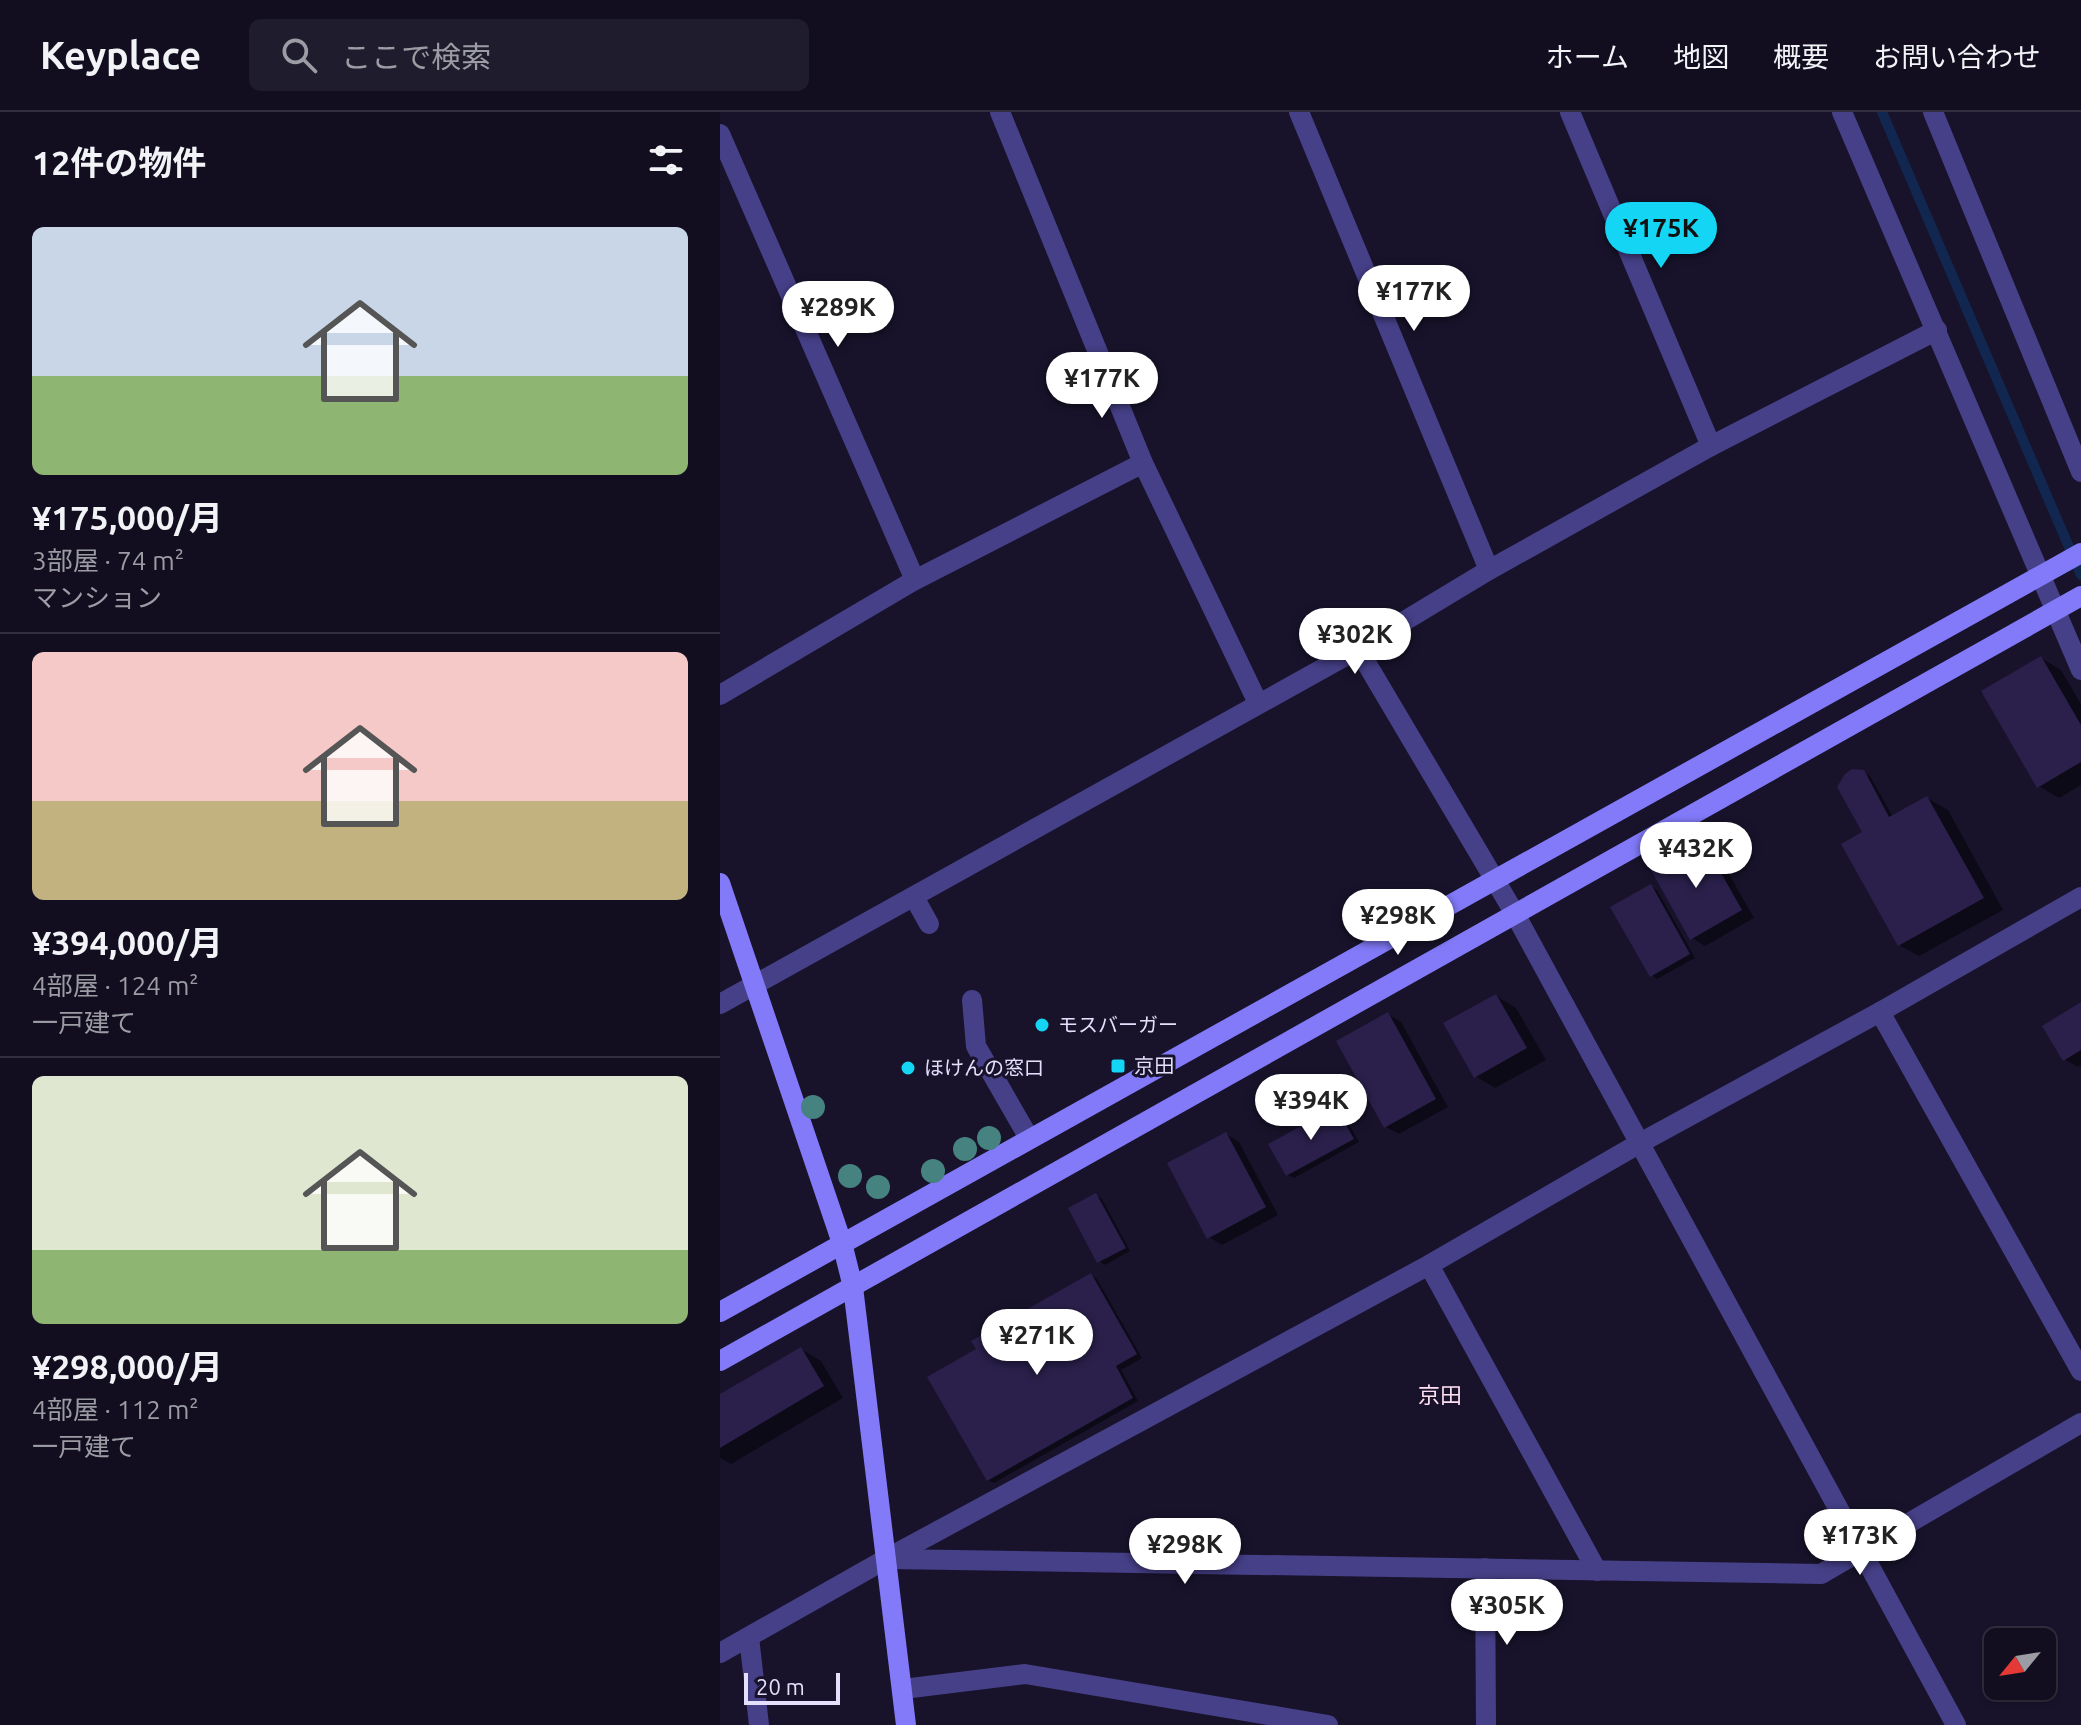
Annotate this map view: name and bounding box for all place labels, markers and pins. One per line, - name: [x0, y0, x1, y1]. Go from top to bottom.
- pin: ¥175K: [1605, 202, 1717, 270]
- pin: ¥177K: [1358, 265, 1470, 333]
- pin: ¥289K: [782, 281, 894, 349]
- pin: ¥177K: [1046, 352, 1158, 420]
- pin: ¥302K: [1299, 608, 1411, 676]
- pin: ¥432K: [1640, 822, 1752, 890]
- pin: ¥298K: [1342, 889, 1454, 957]
- place label: モスバーガー: [1058, 1013, 1178, 1036]
- marker: モスバーガー: [1033, 1016, 1051, 1034]
- place label: 京田: [1134, 1054, 1174, 1077]
- place label: ほけんの窓口: [924, 1056, 1044, 1079]
- marker: 京田: [1109, 1057, 1127, 1075]
- marker: ほけんの窓口: [899, 1059, 917, 1077]
- pin: ¥394K: [1255, 1074, 1367, 1142]
- pin: ¥271K: [981, 1309, 1093, 1377]
- pin: ¥173K: [1804, 1509, 1916, 1577]
- pin: ¥298K: [1129, 1518, 1241, 1586]
- pin: ¥305K: [1451, 1579, 1563, 1647]

